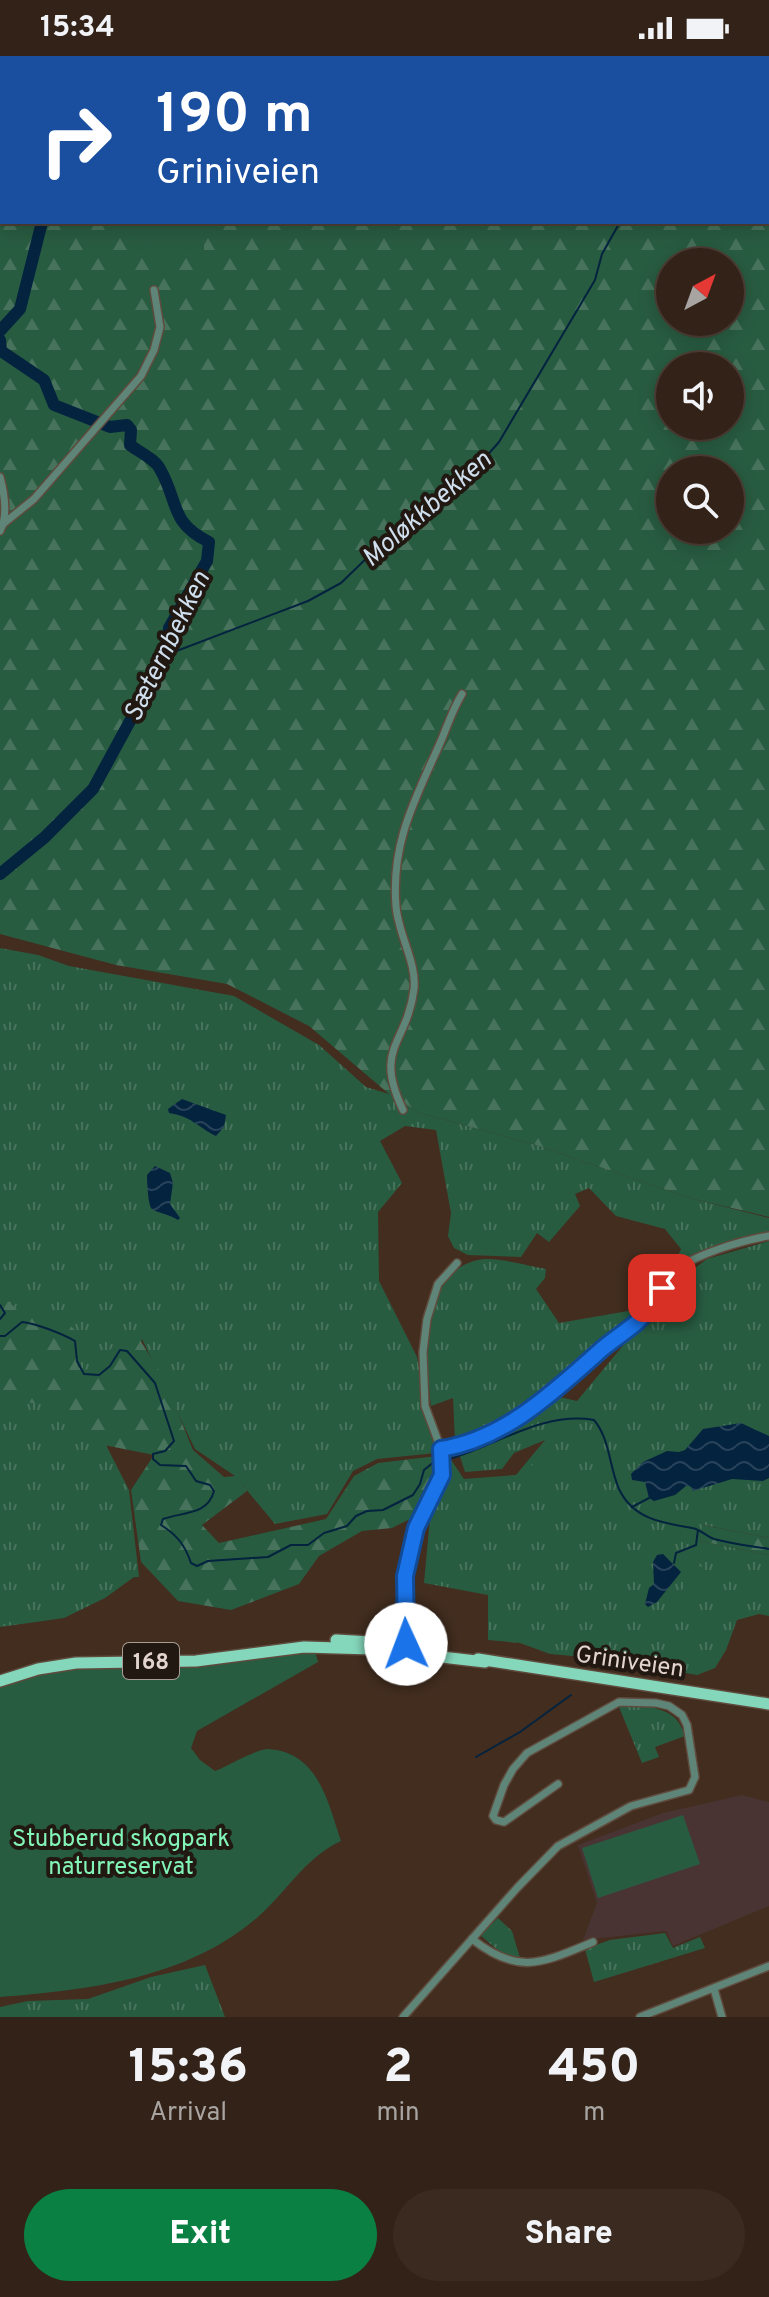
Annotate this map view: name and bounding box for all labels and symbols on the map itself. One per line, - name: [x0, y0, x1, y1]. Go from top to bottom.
- north arrow: [656, 248, 744, 336]
- water label: Moløkkbekken: [356, 445, 499, 575]
- water label: Sæternbekken: [118, 567, 219, 728]
- pin: [628, 1254, 696, 1322]
- position arrow: [364, 1602, 448, 1686]
- street label: Griniveien: [574, 1641, 686, 1685]
- road number: 168: [123, 1643, 179, 1679]
- park label: Stubberud skogpark naturreservat: [12, 1825, 230, 1883]

